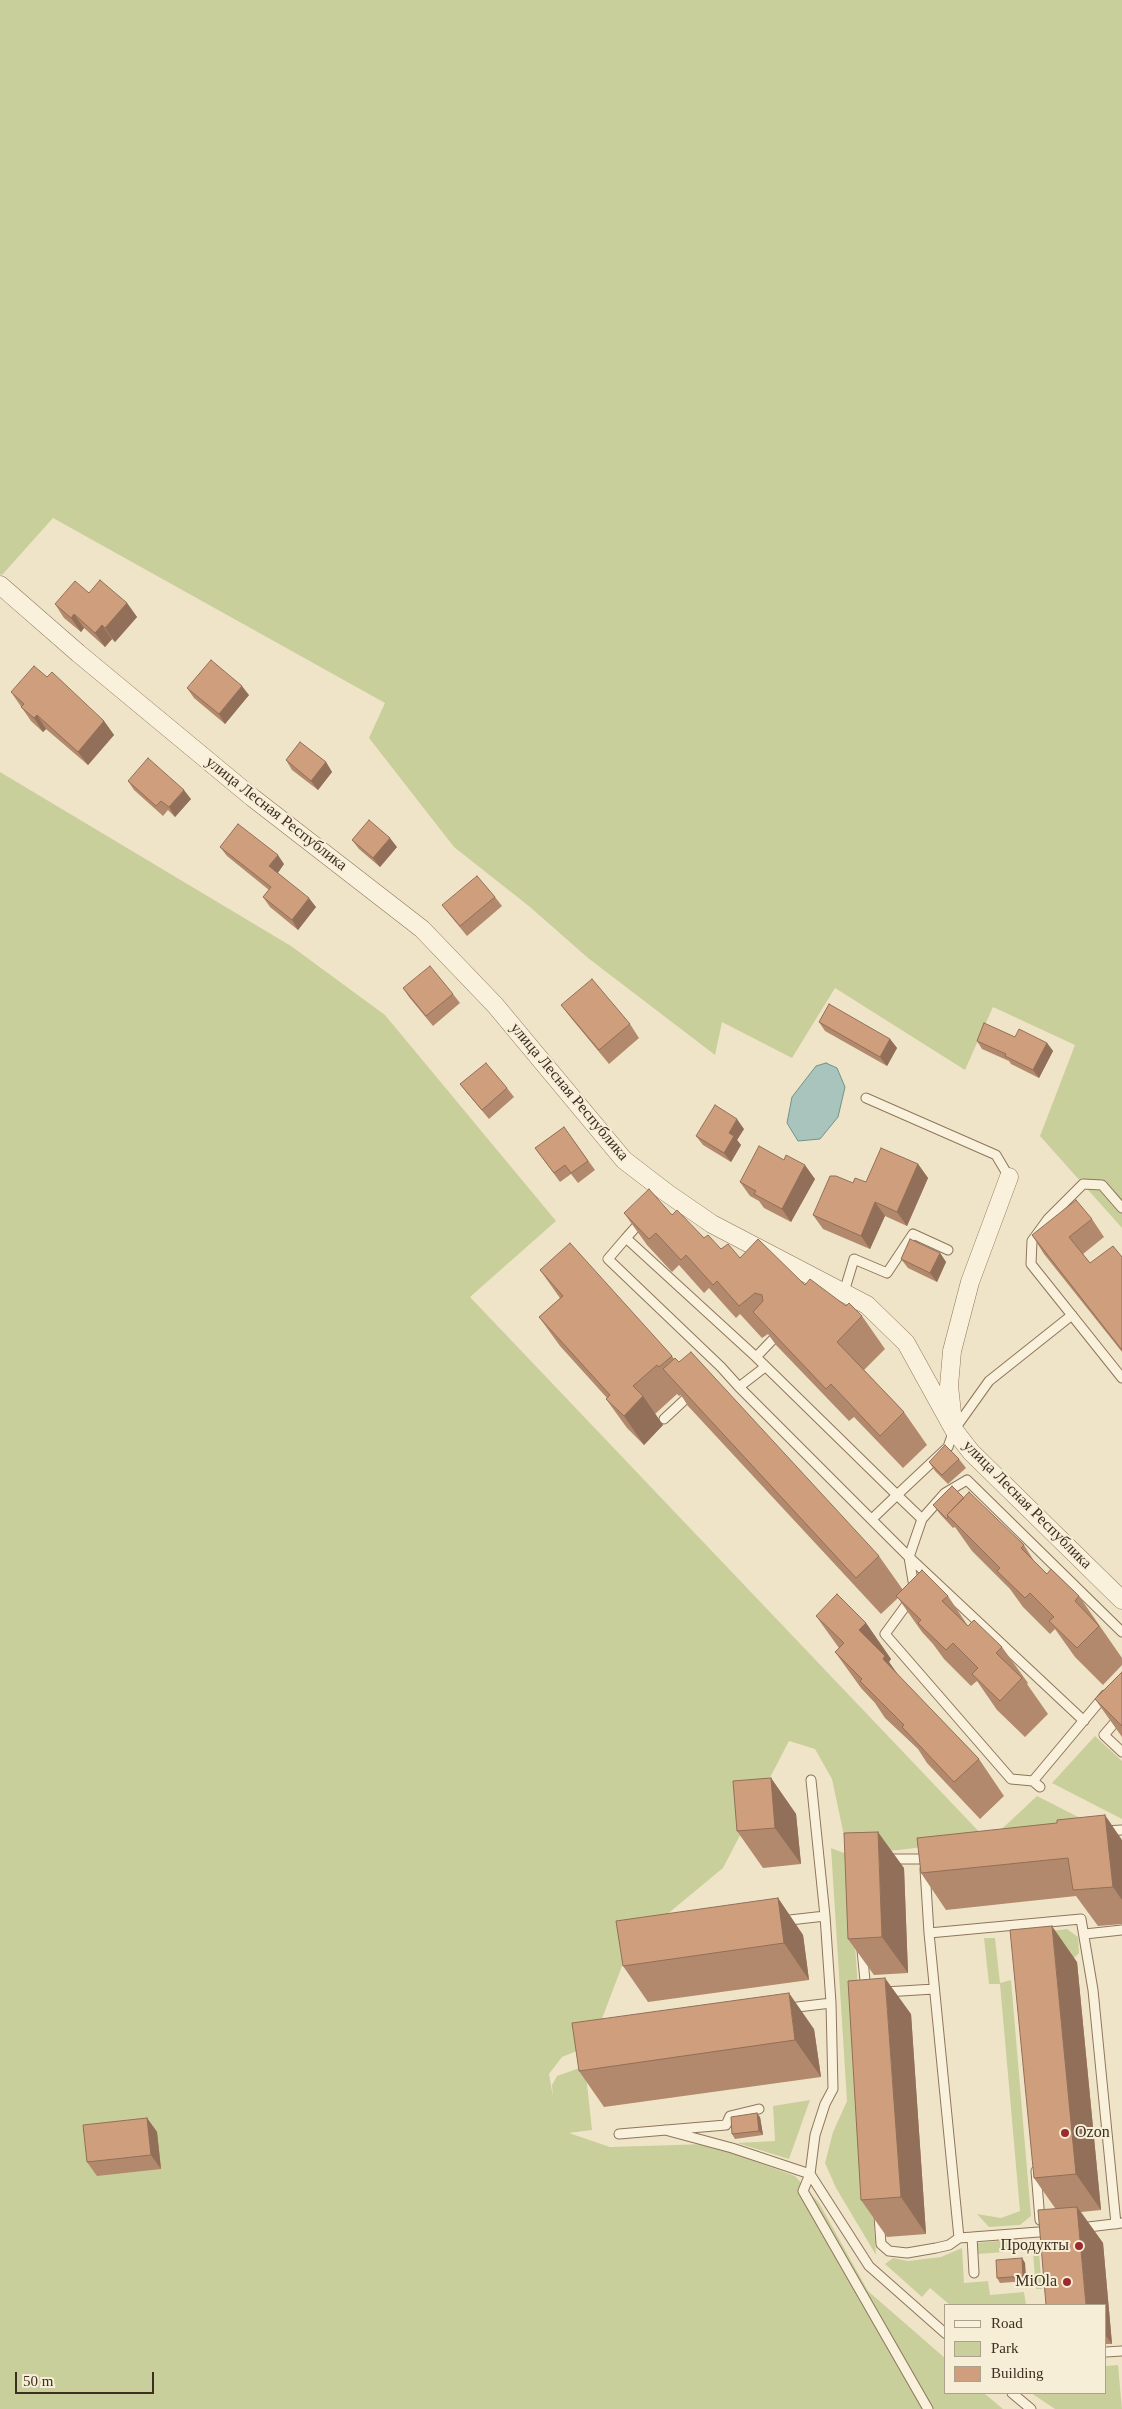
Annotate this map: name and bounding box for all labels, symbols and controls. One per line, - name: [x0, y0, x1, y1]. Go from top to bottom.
- street label: улица Лесная Республика: [201, 753, 351, 875]
- street label: улица Лесная Республика: [506, 1019, 632, 1165]
- street label: улица Лесная Республика: [959, 1437, 1095, 1573]
- place label: Ozon: [1075, 2123, 1110, 2143]
- marker: Ozon: [1059, 2127, 1071, 2139]
- place label: Продукты: [1000, 2236, 1069, 2256]
- marker: Продукты: [1073, 2240, 1085, 2252]
- place label: MiOla: [1015, 2272, 1057, 2292]
- marker: MiOla: [1061, 2276, 1073, 2288]
- legend: [944, 2304, 1107, 2394]
- text: Road: [991, 2315, 1023, 2331]
- text: Park: [991, 2340, 1019, 2356]
- scale bar: [18, 2362, 156, 2394]
- text: Building: [991, 2365, 1044, 2381]
- text: 50 m: [23, 2373, 53, 2389]

